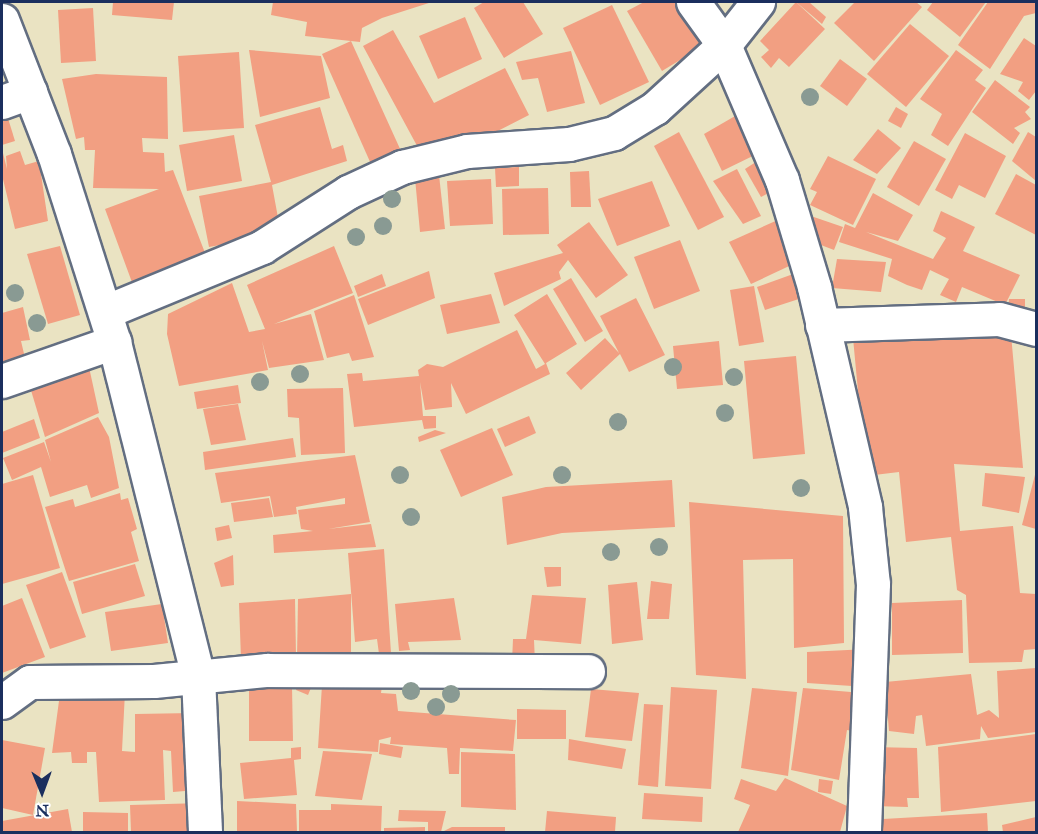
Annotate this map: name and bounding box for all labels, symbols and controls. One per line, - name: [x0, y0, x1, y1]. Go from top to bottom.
- north arrow: [12, 762, 72, 822]
- text: N: [35, 801, 49, 820]

